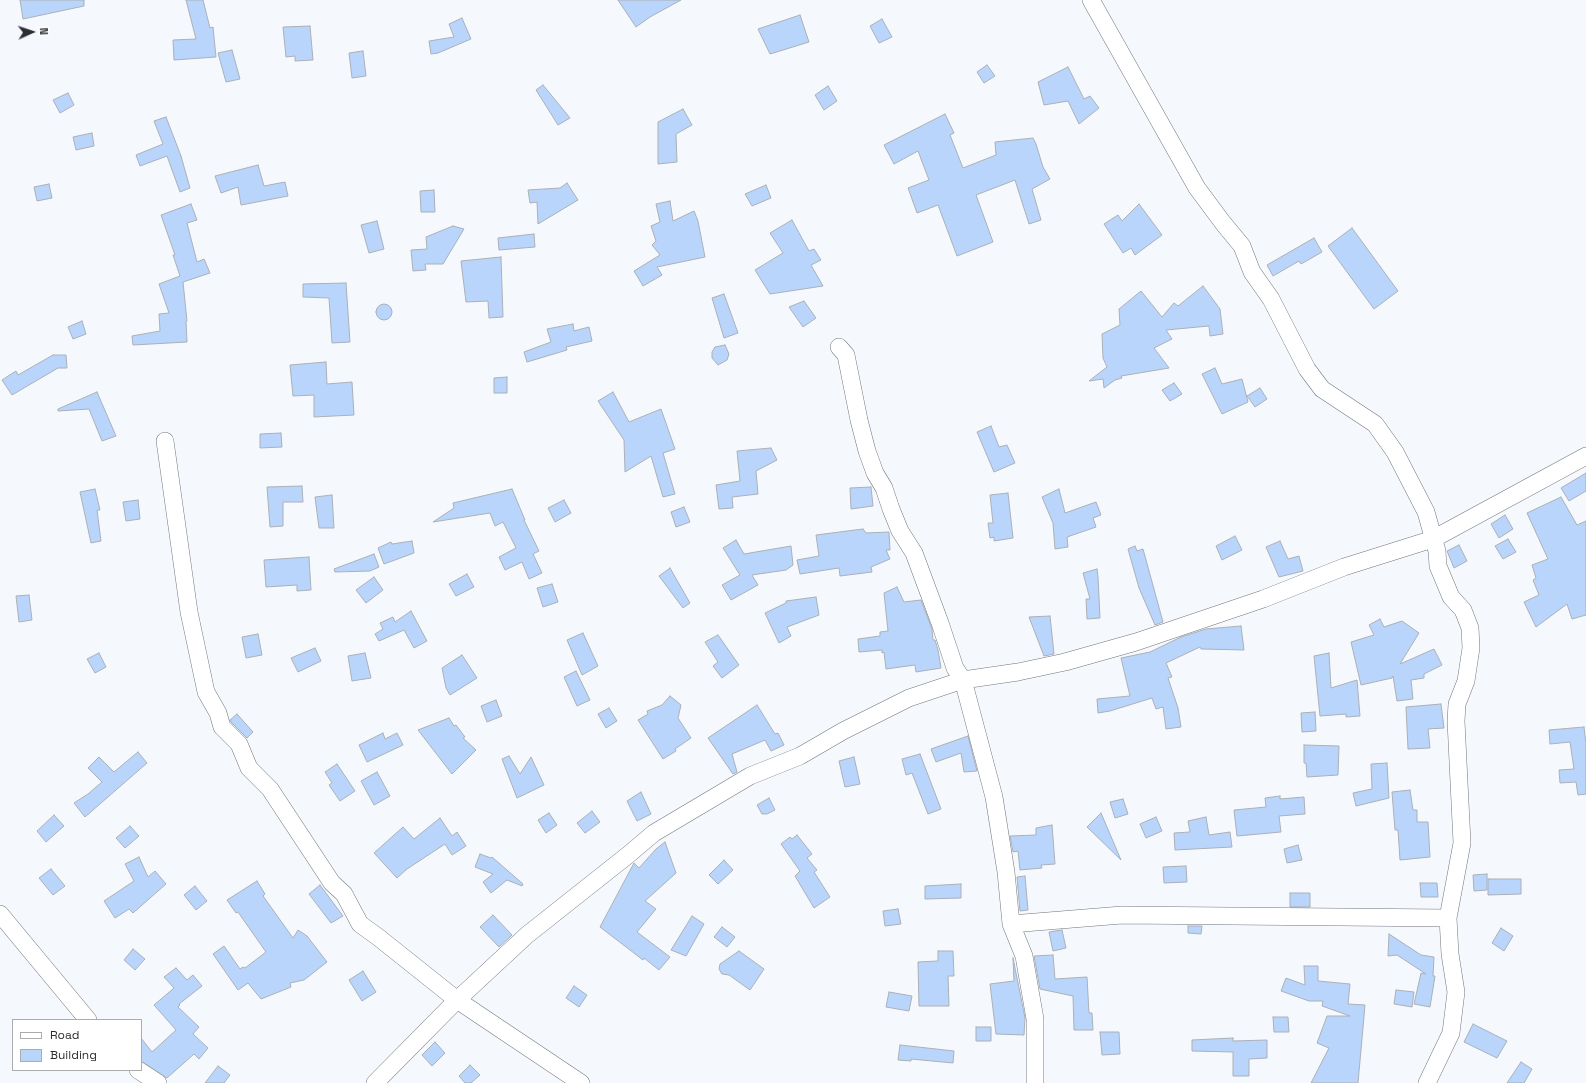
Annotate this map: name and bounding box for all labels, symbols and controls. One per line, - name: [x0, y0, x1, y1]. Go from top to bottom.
- north arrow: [12, 12, 52, 52]
- text: N: [37, 27, 51, 35]
- legend: [12, 1019, 142, 1071]
- text: Road: [50, 1027, 79, 1043]
- text: Building: [50, 1047, 97, 1063]

